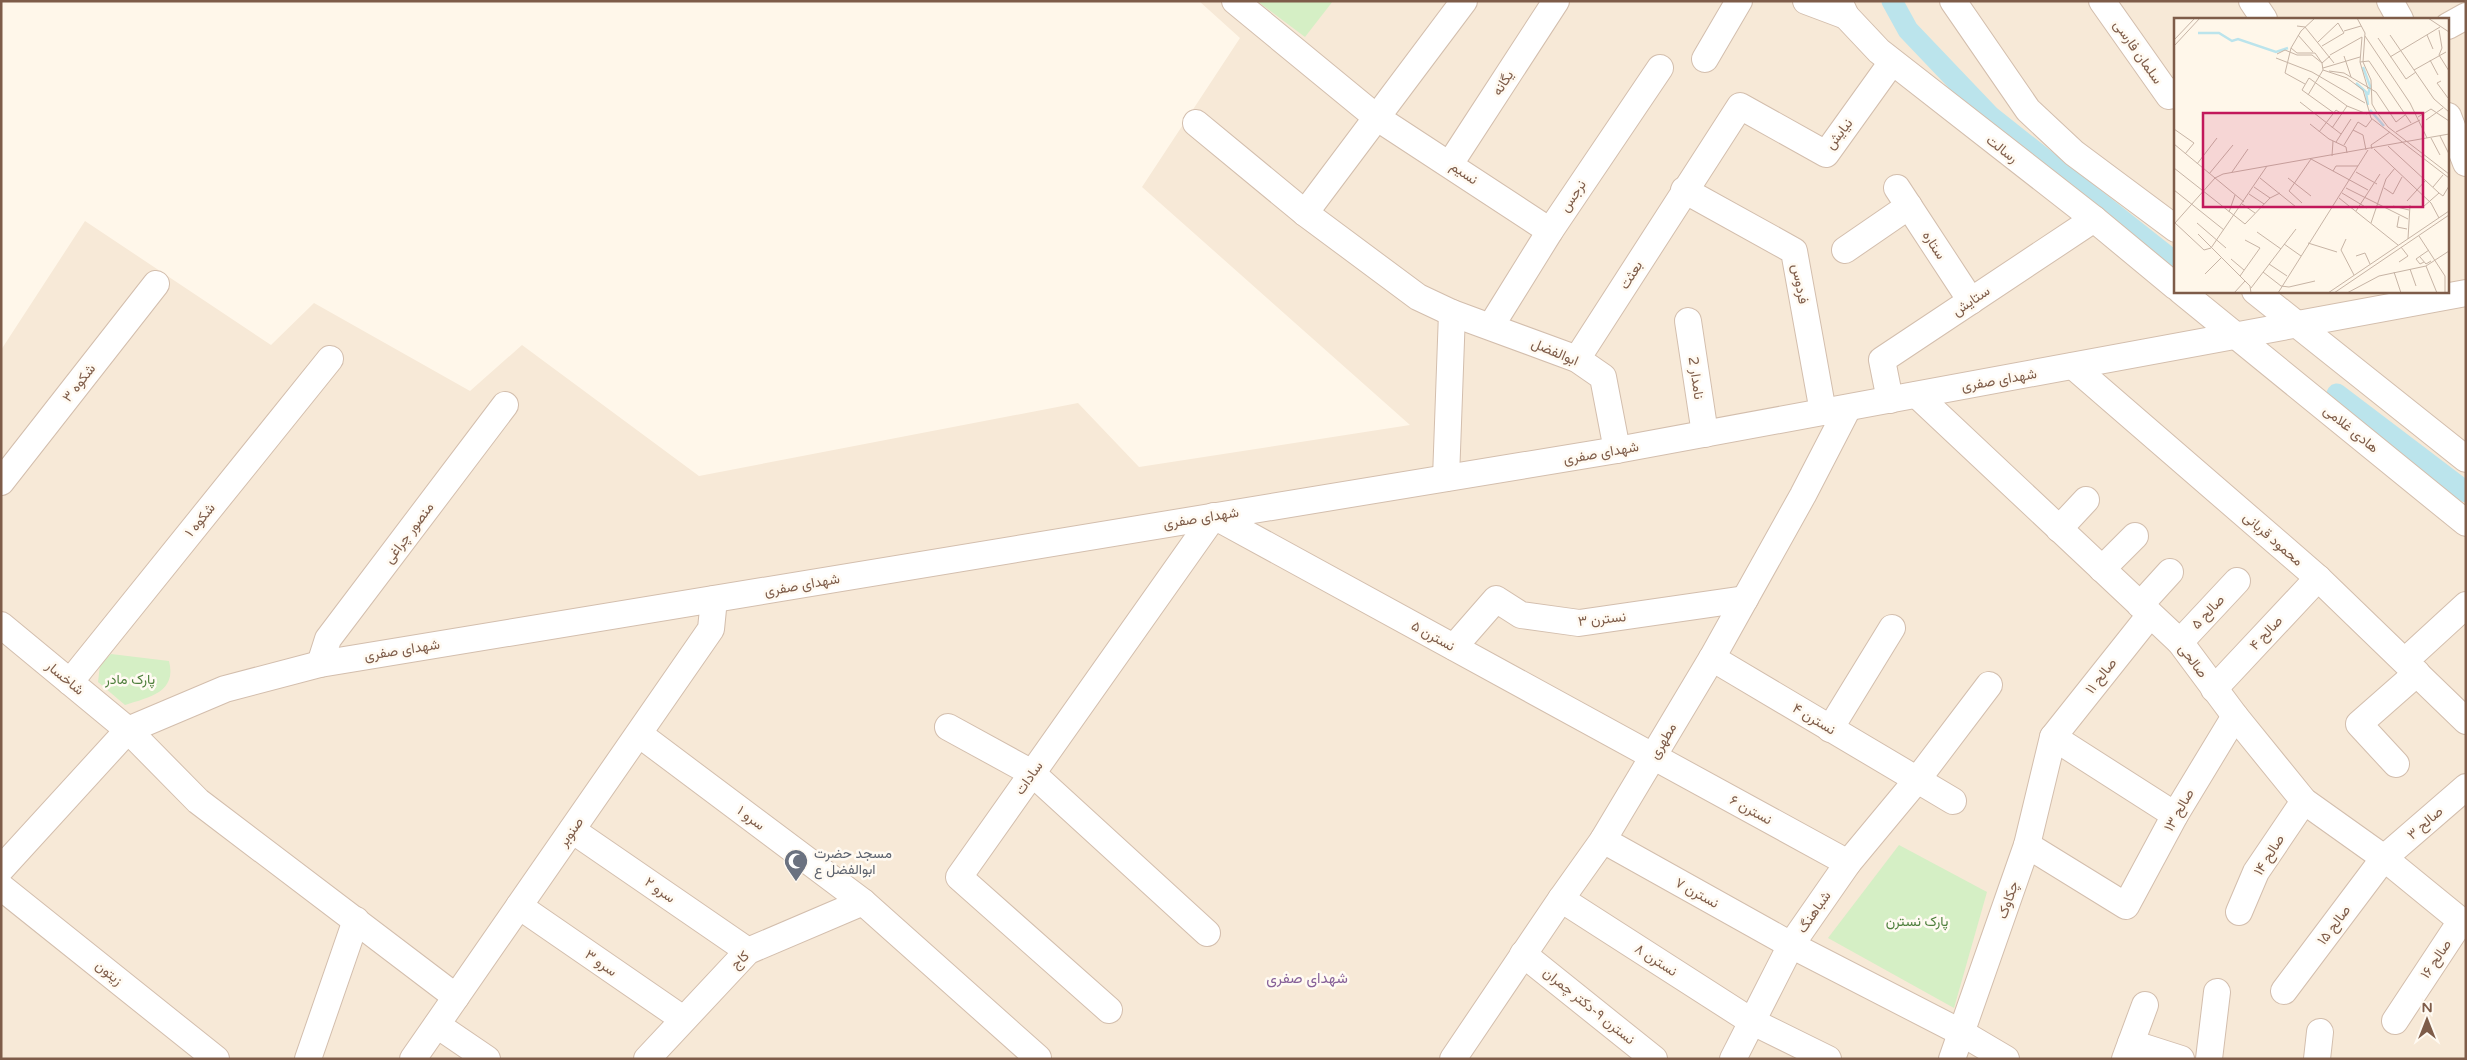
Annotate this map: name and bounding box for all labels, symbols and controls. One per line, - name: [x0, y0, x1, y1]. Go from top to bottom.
- street label: سلمان فارسی: [2110, 17, 2166, 87]
- inset map: [2174, 18, 2450, 292]
- street label: یگانه: [1489, 67, 1517, 99]
- street label: نیایش: [1822, 115, 1856, 153]
- street label: رسالت: [1983, 131, 2021, 167]
- street label: نسیم: [1447, 158, 1481, 188]
- street label: نرجس: [1556, 177, 1590, 215]
- street label: ستاره: [1919, 228, 1949, 262]
- street label: بعثت: [1616, 258, 1646, 292]
- street label: فردوس: [1788, 263, 1812, 305]
- street label: ستایش: [1949, 282, 1993, 320]
- street label: ابوالفضل: [1529, 335, 1581, 369]
- street label: نامدار 2: [1685, 356, 1707, 400]
- street label: شکوه ۳: [59, 360, 99, 406]
- street label: شهدای صفری: [1960, 365, 2038, 395]
- street label: هادی غلامی: [2320, 402, 2382, 457]
- street label: شهدای صفری: [1562, 438, 1640, 468]
- street label: منصور چراغی: [380, 499, 438, 568]
- street label: شکوه ۱: [181, 500, 219, 540]
- street label: شهدای صفری: [1162, 504, 1240, 532]
- street label: محمود قربانی: [2240, 508, 2306, 570]
- street label: شهدای صفری: [763, 570, 841, 600]
- street label: صالح ۵: [2188, 591, 2230, 634]
- street label: نسترن ۳: [1577, 608, 1627, 630]
- street label: صالح ۴: [2246, 612, 2288, 655]
- street label: نسترن ۵: [1408, 617, 1458, 655]
- street label: شهدای صفری: [363, 636, 441, 664]
- street label: صالحی: [2175, 641, 2211, 682]
- street label: صالح ۱۱: [2082, 654, 2122, 699]
- street label: شاخسار: [42, 657, 87, 699]
- park label: پارک مادر: [104, 671, 155, 689]
- street label: نسترن ۴: [1789, 700, 1839, 738]
- street label: مطهری: [1646, 720, 1680, 762]
- street label: سادات: [1011, 758, 1047, 798]
- street label: صالح ۱۳: [2160, 786, 2200, 835]
- street label: نسترن ۶: [1727, 791, 1775, 829]
- street label: سرو ۱: [734, 802, 768, 834]
- street label: صالح ۳: [2404, 803, 2448, 845]
- street label: صنوبر: [554, 814, 587, 851]
- street label: صالح ۱۴: [2250, 831, 2290, 880]
- place label: مسجد حضرت ابوالفضل ع: [814, 845, 892, 880]
- mosque icon: مسجد حضرت ابوالفضل ع: [783, 848, 809, 882]
- street label: سرو ۲: [641, 873, 679, 907]
- street label: نسترن ۷: [1672, 874, 1722, 912]
- street label: چکاوک: [1994, 879, 2023, 921]
- street label: شباهنگ: [1793, 888, 1835, 936]
- street label: صالح ۱۵: [2314, 902, 2356, 949]
- park label: پارک نسترن: [1886, 913, 1948, 931]
- street label: صالح ۱۶: [2417, 936, 2457, 983]
- street label: نسترن ۸: [1632, 940, 1680, 980]
- street label: سرو ۳: [582, 946, 620, 980]
- street label: کاج: [727, 947, 754, 974]
- street label: زیتون: [92, 957, 126, 989]
- street label: نسترن ۹-دکتر چمران: [1539, 964, 1638, 1049]
- district label: شهدای صفری: [1266, 969, 1348, 988]
- north arrow: [2402, 995, 2452, 1045]
- text: N: [2421, 999, 2433, 1016]

